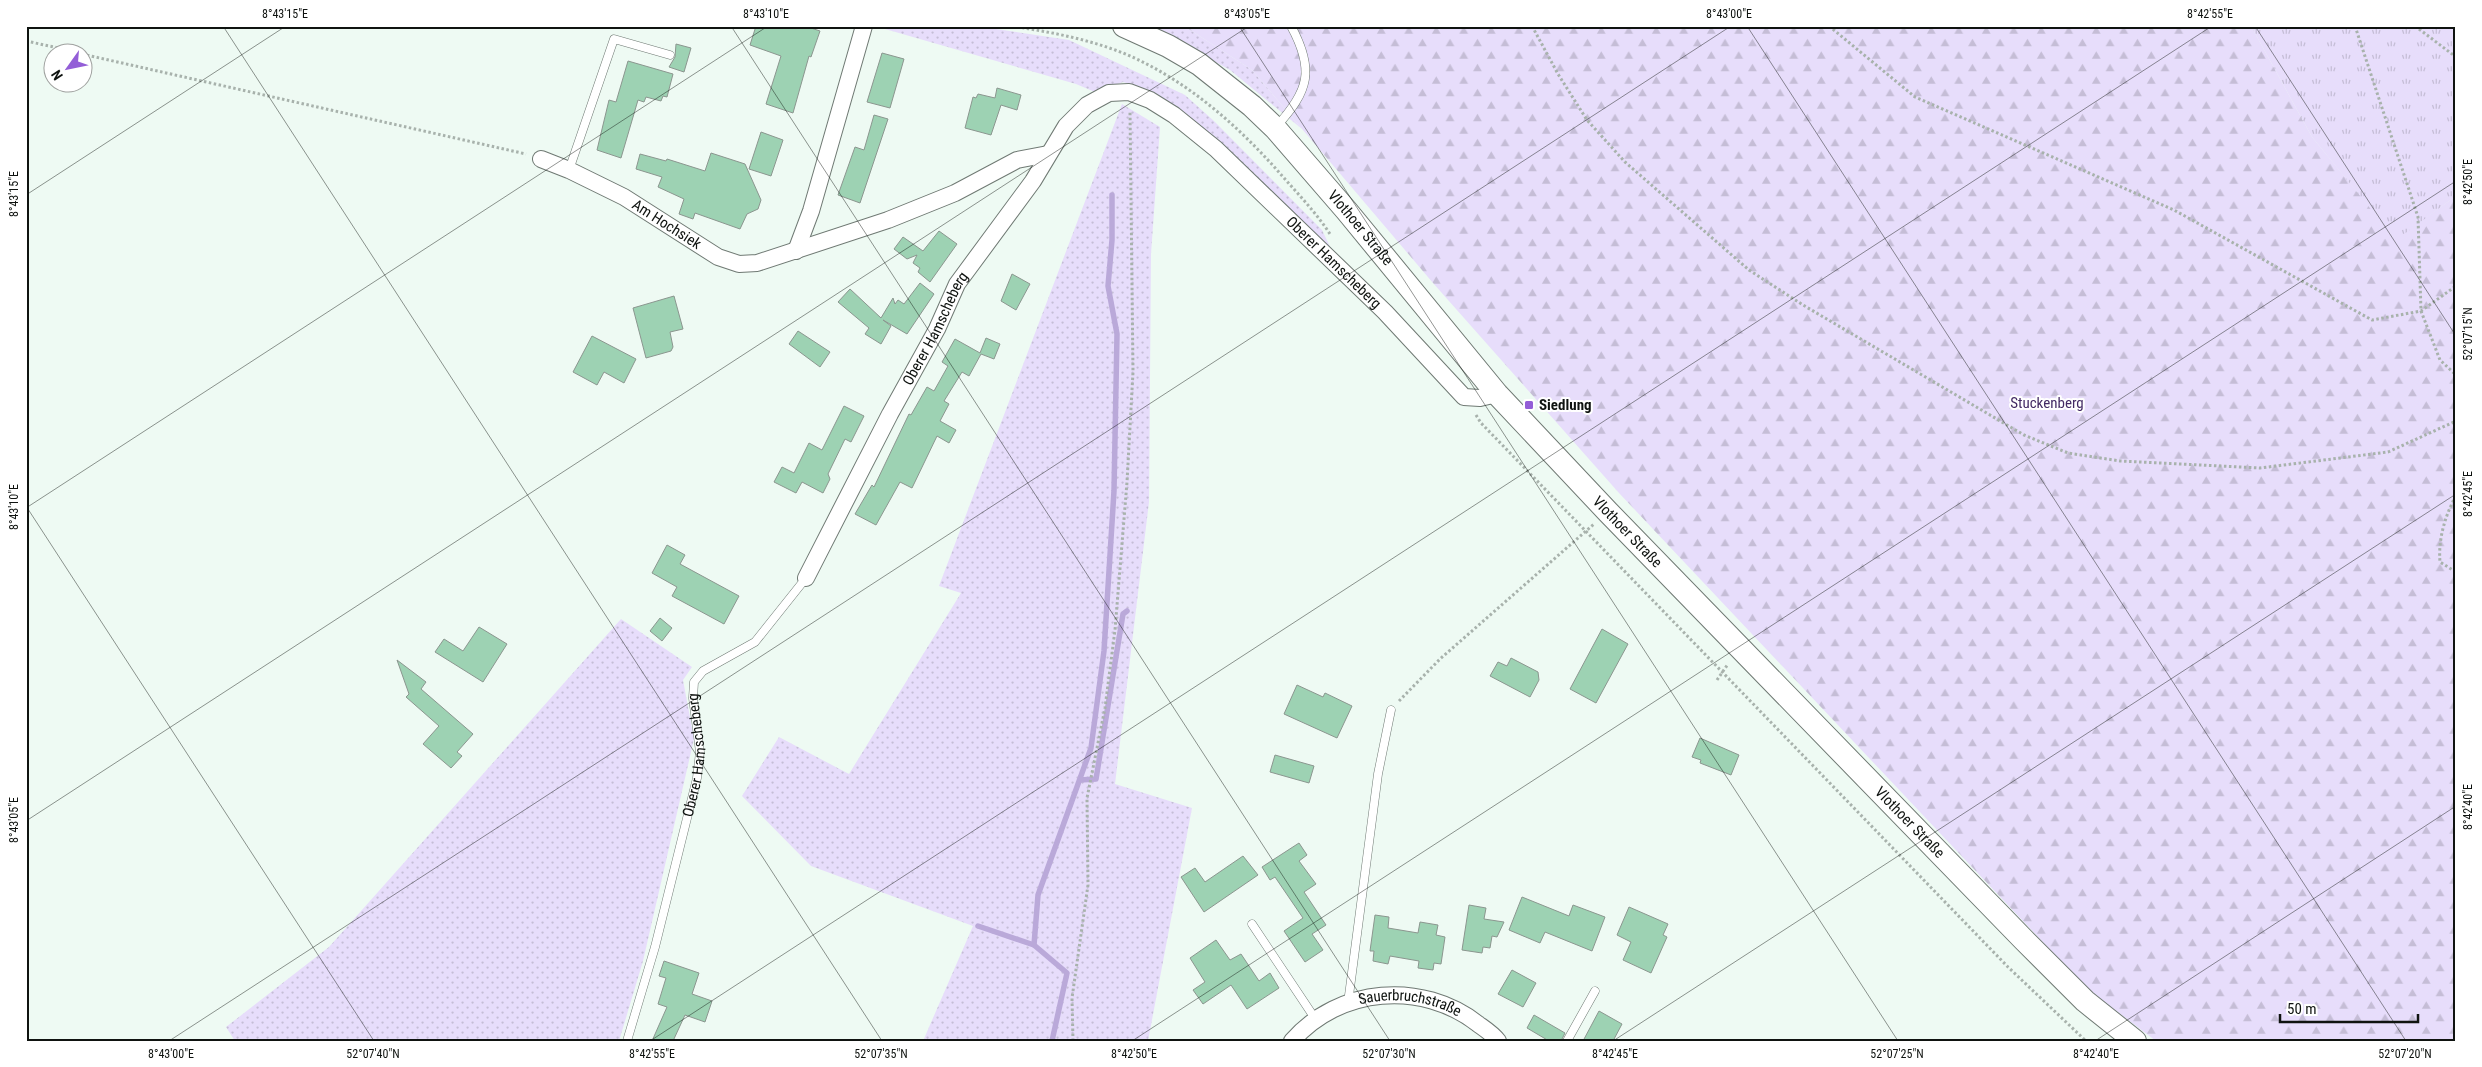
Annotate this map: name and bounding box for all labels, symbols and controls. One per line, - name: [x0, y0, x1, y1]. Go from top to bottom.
- text: 8°43'15"E: [262, 7, 308, 21]
- text: 8°43'10"E: [743, 7, 789, 21]
- text: 8°43'05"E: [1224, 7, 1270, 21]
- text: 8°43'00"E: [1706, 7, 1752, 21]
- text: 8°42'55"E: [2187, 7, 2233, 21]
- north arrow: [42, 42, 92, 92]
- text: N: [48, 67, 66, 83]
- text: 8°42'50"E: [2461, 159, 2475, 205]
- text: 8°43'15"E: [7, 171, 21, 217]
- street label: Vlothoer Straße: [1324, 187, 1397, 269]
- street label: Am Hochsiek: [629, 196, 705, 253]
- street label: Oberer Hamscheberg: [1283, 213, 1385, 312]
- street label: Oberer Hamscheberg: [899, 268, 972, 388]
- text: 52°07'15"N: [2461, 307, 2475, 361]
- park label: Stuckenberg: [2010, 394, 2084, 412]
- place label: Siedlung: [1539, 396, 1592, 414]
- marker: Siedlung: [1523, 399, 1535, 411]
- text: 8°42'45"E: [2461, 471, 2475, 517]
- text: 8°43'10"E: [7, 484, 21, 530]
- street label: Vlothoer Straße: [1589, 493, 1666, 571]
- street label: Oberer Hamscheberg: [679, 693, 709, 819]
- street label: Vlothoer Straße: [1871, 783, 1948, 862]
- text: 8°42'40"E: [2461, 784, 2475, 830]
- text: 8°43'05"E: [7, 797, 21, 843]
- street label: Sauerbruchstraße: [1357, 986, 1465, 1020]
- scale bar: [2280, 992, 2417, 1024]
- text: 50 m: [2287, 1000, 2317, 1018]
- text: 8°43'00"E: [148, 1047, 194, 1061]
- text: 52°07'40"N: [346, 1047, 400, 1061]
- text: 8°42'55"E: [629, 1047, 675, 1061]
- text: 52°07'35"N: [854, 1047, 908, 1061]
- text: 8°42'50"E: [1111, 1047, 1157, 1061]
- text: 52°07'30"N: [1362, 1047, 1416, 1061]
- text: 8°42'45"E: [1592, 1047, 1638, 1061]
- text: 52°07'25"N: [1870, 1047, 1924, 1061]
- text: 8°42'40"E: [2073, 1047, 2119, 1061]
- text: 52°07'20"N: [2378, 1047, 2432, 1061]

